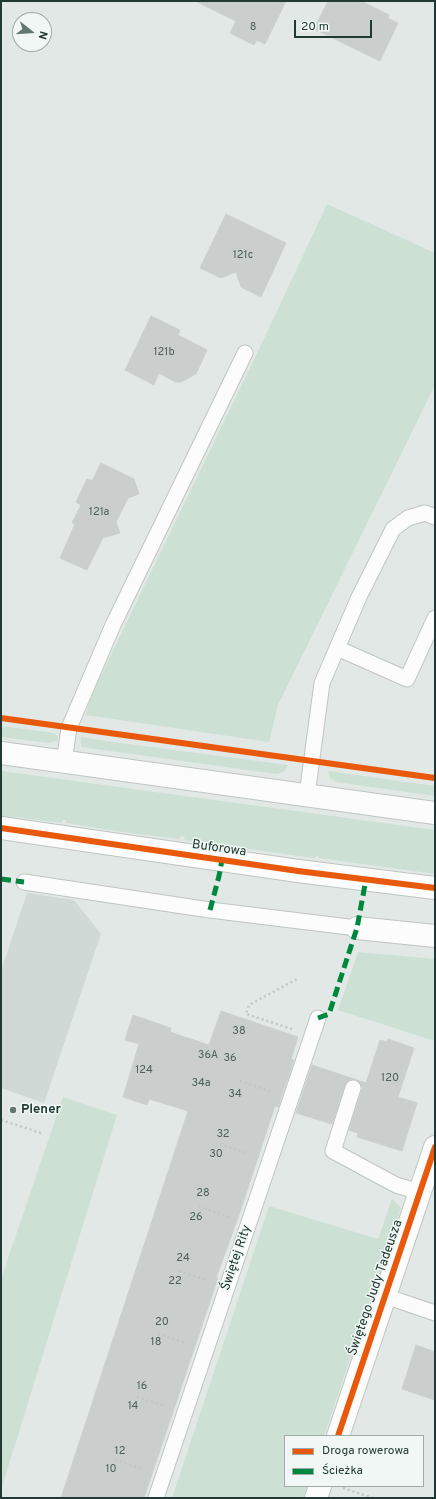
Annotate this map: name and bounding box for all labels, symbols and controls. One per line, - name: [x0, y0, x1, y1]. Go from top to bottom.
- north arrow: [12, 12, 52, 52]
- scale bar: [296, 12, 374, 38]
- text: 20 m: [301, 19, 329, 35]
- house number: 8: [250, 21, 256, 35]
- text: N: [35, 29, 50, 41]
- house number: 121c: [233, 249, 253, 263]
- house number: 121b: [153, 346, 175, 360]
- house number: 121a: [89, 506, 109, 520]
- street label: Buforowa: [191, 837, 247, 861]
- house number: 38: [232, 1025, 246, 1039]
- house number: 36A: [198, 1049, 218, 1063]
- house number: 36: [223, 1052, 237, 1066]
- house number: 124: [135, 1064, 153, 1078]
- house number: 120: [381, 1072, 399, 1086]
- house number: 34a: [191, 1077, 211, 1091]
- house number: 34: [228, 1088, 242, 1102]
- place label: Plener: [21, 1102, 61, 1118]
- marker: Plener: [8, 1105, 18, 1115]
- house number: 32: [216, 1128, 230, 1142]
- house number: 30: [209, 1148, 223, 1162]
- house number: 28: [196, 1187, 210, 1201]
- house number: 26: [189, 1211, 203, 1225]
- street label: Świętego Judy Tadeusza: [345, 1218, 407, 1358]
- street label: Świętej Rity: [218, 1223, 256, 1293]
- house number: 24: [176, 1252, 190, 1266]
- house number: 22: [168, 1275, 182, 1289]
- house number: 20: [155, 1316, 169, 1330]
- house number: 18: [151, 1336, 161, 1350]
- house number: 16: [137, 1380, 147, 1394]
- house number: 14: [128, 1400, 138, 1414]
- legend: [284, 1435, 424, 1487]
- text: Droga rowerowa: [322, 1443, 409, 1459]
- house number: 12: [115, 1445, 125, 1459]
- house number: 10: [105, 1463, 117, 1477]
- text: Ścieżka: [322, 1463, 363, 1479]

